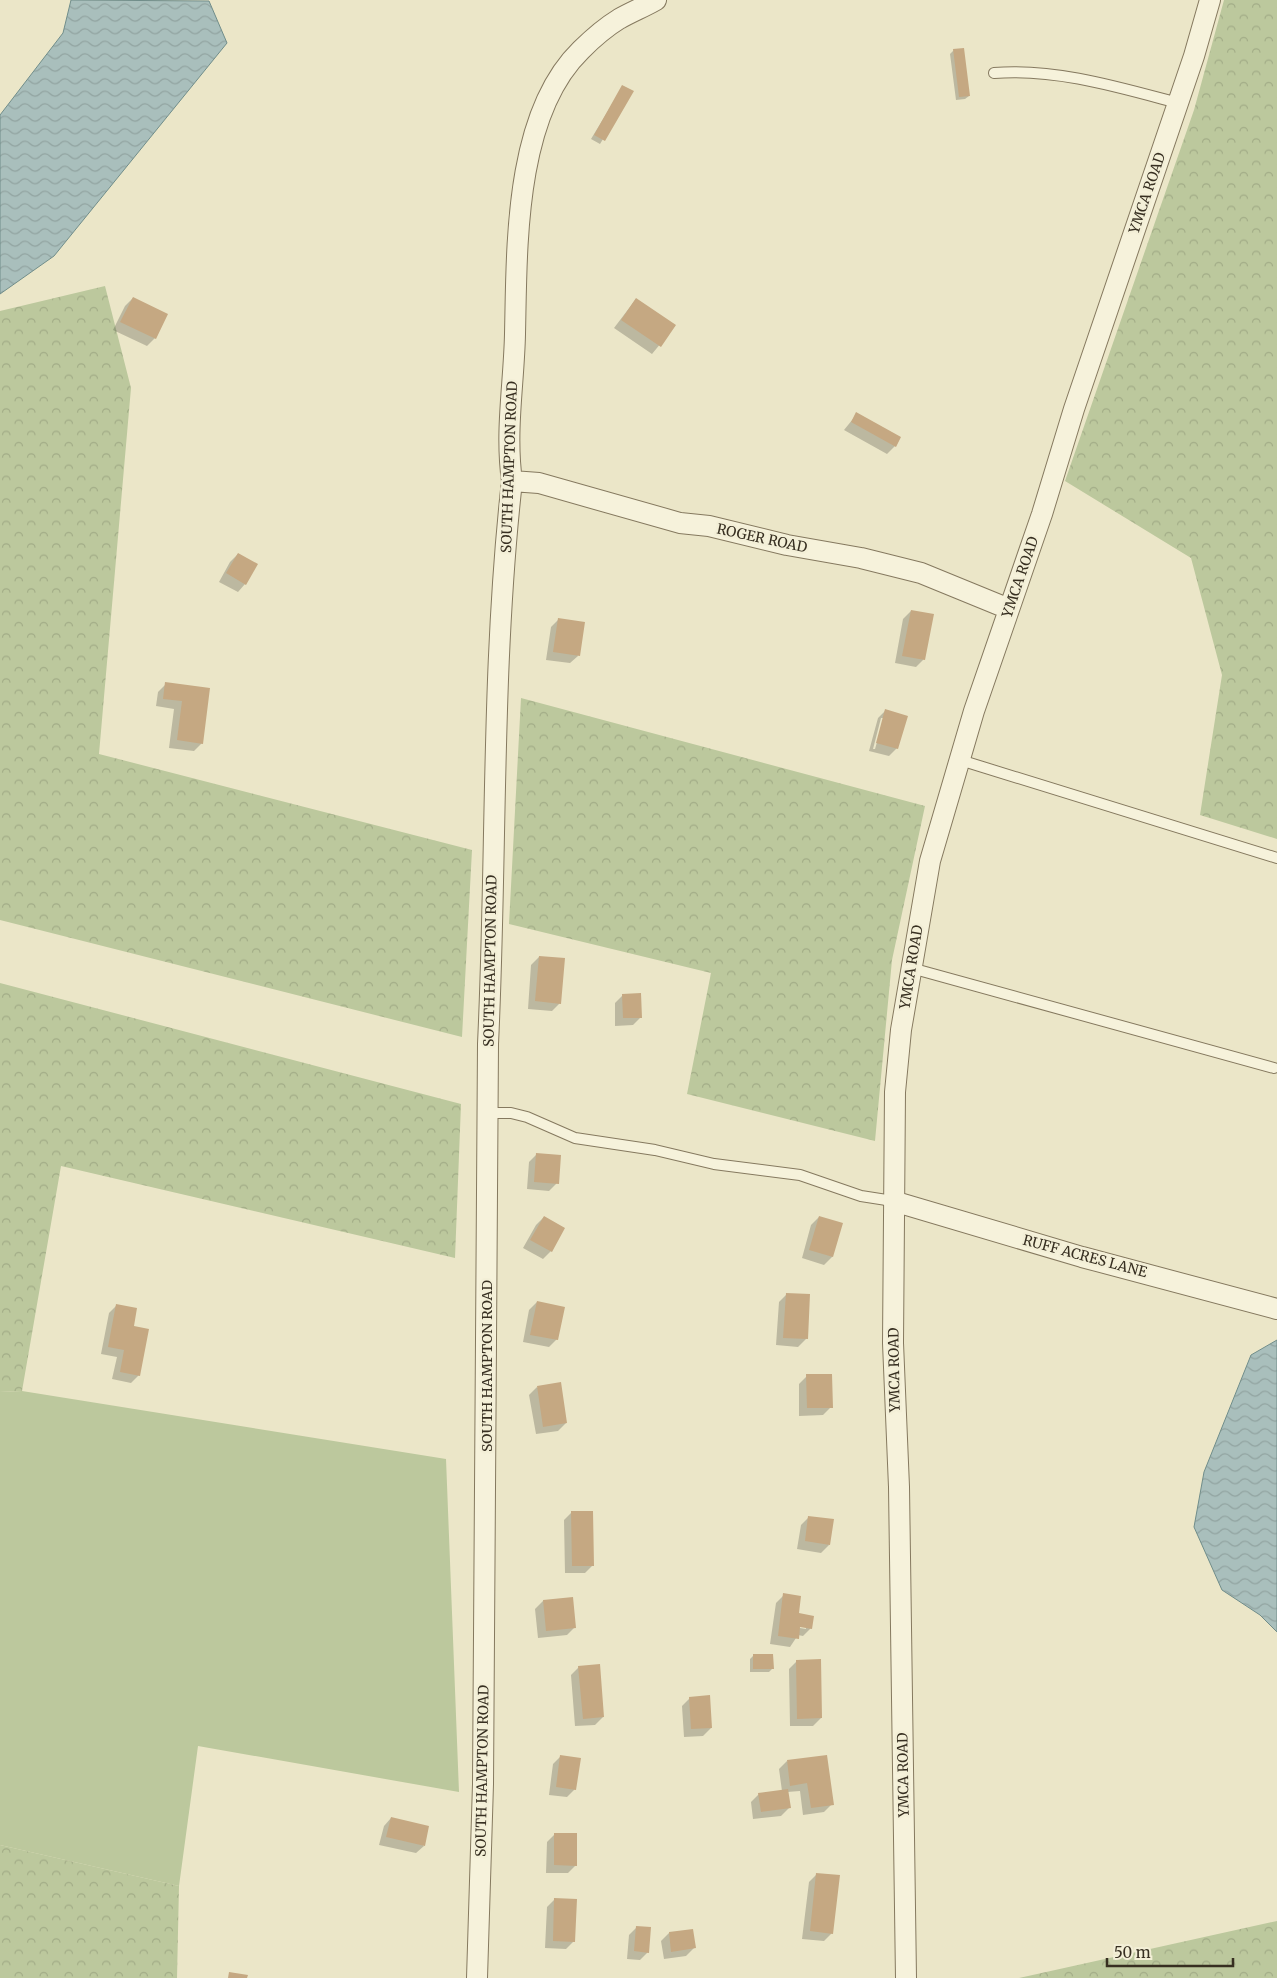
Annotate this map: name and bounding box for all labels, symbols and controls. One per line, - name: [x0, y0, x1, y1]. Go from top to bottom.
- street label: YMCA ROAD: [1124, 150, 1169, 237]
- street label: SOUTH HAMPTON ROAD: [497, 380, 521, 553]
- street label: ROGER ROAD: [715, 520, 809, 556]
- street label: YMCA ROAD: [997, 534, 1042, 621]
- street label: SOUTH HAMPTON ROAD: [480, 874, 501, 1047]
- street label: YMCA ROAD: [895, 923, 927, 1011]
- street label: RUFF ACRES LANE: [1021, 1231, 1149, 1281]
- street label: SOUTH HAMPTON ROAD: [478, 1280, 496, 1452]
- street label: YMCA ROAD: [884, 1327, 904, 1414]
- street label: SOUTH HAMPTON ROAD: [472, 1684, 493, 1857]
- street label: YMCA ROAD: [893, 1732, 913, 1819]
- scale bar: [1107, 1936, 1233, 1968]
- text: 50 m: [1114, 1943, 1151, 1962]

